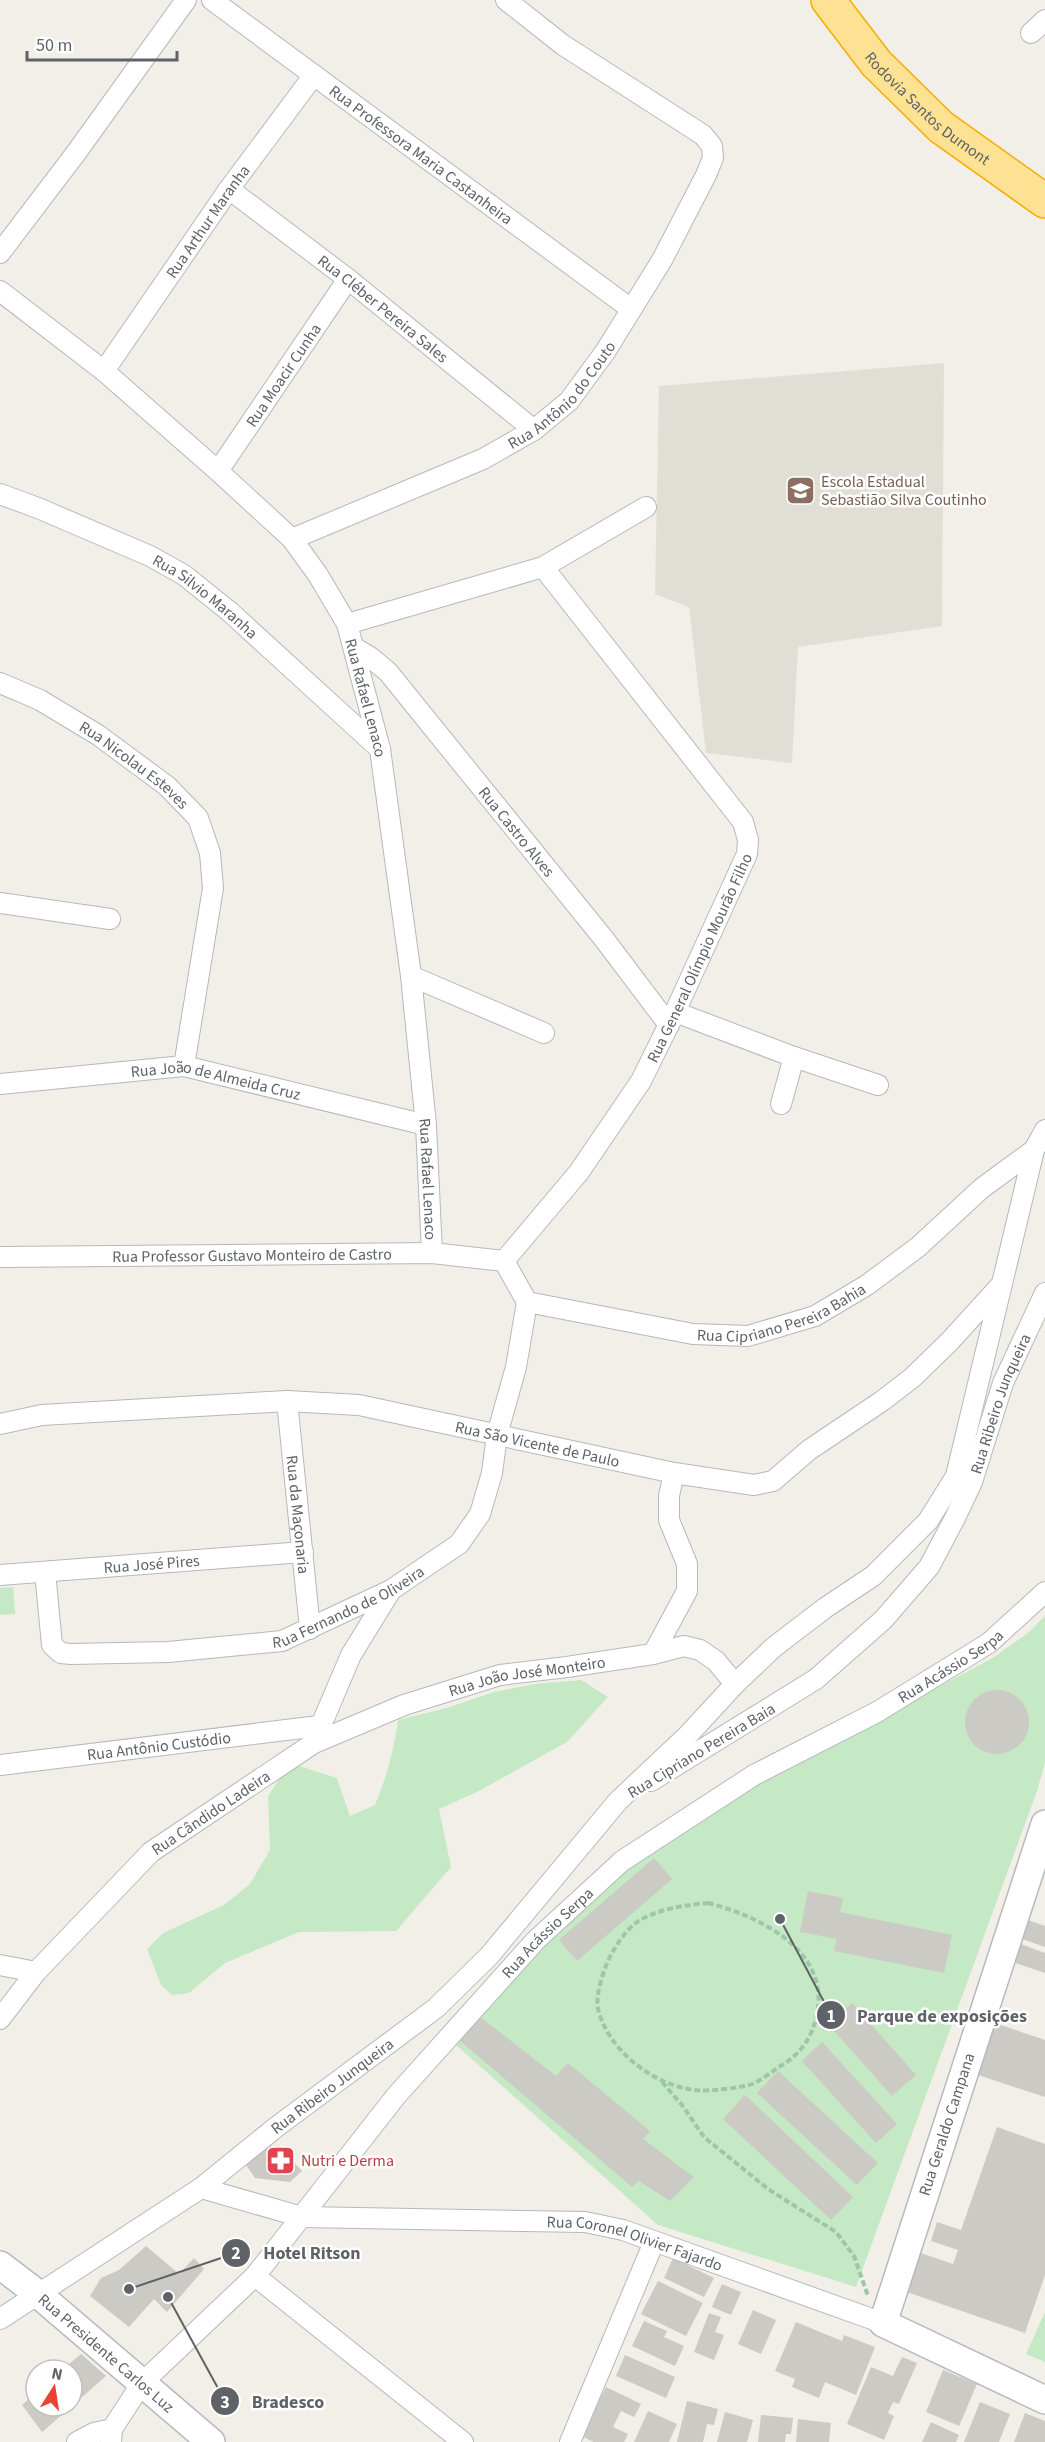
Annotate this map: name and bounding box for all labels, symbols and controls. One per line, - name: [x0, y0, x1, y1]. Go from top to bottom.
- scale bar: [27, 24, 177, 62]
- text: 50 m: [36, 33, 72, 58]
- street label: Rodovia Santos Dumont: [859, 47, 995, 171]
- street label: Rua Professora Maria Castanheira: [324, 80, 517, 230]
- street label: Rua Arthur Maranha: [161, 161, 255, 283]
- street label: Rua Cléber Pereira Sales: [313, 250, 453, 368]
- street label: Rua Moacir Cunha: [241, 319, 327, 432]
- street label: Rua Antônio do Couto: [504, 337, 621, 455]
- place label: Escola Estadual Sebastião Silva Coutinho: [821, 471, 987, 511]
- school or university icon: Escola Estadual Sebastião Silva Coutinho: [784, 474, 816, 506]
- street label: Rua Silvio Maranha: [148, 550, 262, 644]
- street label: Rua Rafael Lenaco: [339, 636, 391, 759]
- street label: Rua Nicolau Esteves: [75, 716, 194, 814]
- street label: Rua Castro Alves: [473, 782, 560, 882]
- street label: Rua General Olímpio Mourão Filho: [642, 850, 758, 1066]
- street label: Rua João de Almeida Cruz: [130, 1056, 303, 1106]
- street label: Rua Rafael Lenaco: [413, 1117, 441, 1241]
- street label: Rua Professor Gustavo Monteiro de Castro: [112, 1243, 392, 1268]
- street label: Rua Cipriano Pereira Bahia: [697, 1278, 870, 1348]
- street label: Rua Ribeiro Junqueira: [965, 1330, 1037, 1477]
- street label: Rua São Vicente de Paulo: [453, 1416, 622, 1473]
- street label: Rua da Maçonaria: [281, 1454, 314, 1575]
- street label: Rua José Pires: [103, 1550, 201, 1579]
- street label: Rua Fernando de Oliveira: [271, 1561, 429, 1654]
- street label: Rua Acássio Serpa: [894, 1625, 1009, 1709]
- street label: Rua João José Monteiro: [446, 1651, 607, 1702]
- street label: Rua Cipriano Pereira Baia: [623, 1698, 780, 1804]
- street label: Rua Antônio Custódio: [86, 1727, 232, 1766]
- street label: Rua Cândido Ladeira: [147, 1765, 275, 1861]
- street label: Rua Acássio Serpa: [497, 1883, 598, 1983]
- callout: Parque de exposições: [816, 1997, 1039, 2033]
- text: 1: [826, 2004, 836, 2029]
- text: Parque de exposições: [857, 2004, 1027, 2029]
- street label: Rua Ribeiro Junqueira: [266, 2033, 398, 2140]
- street label: Rua Geraldo Campana: [913, 2050, 980, 2199]
- pharmacy icon: Nutri e Derma: [264, 2144, 296, 2176]
- place label: Nutri e Derma: [301, 2150, 394, 2172]
- street label: Rua Coronel Olivier Fajardo: [547, 2211, 725, 2277]
- callout: Hotel Ritson: [221, 2235, 373, 2271]
- text: 2: [231, 2241, 241, 2266]
- text: Hotel Ritson: [263, 2241, 361, 2266]
- street label: Rua Presidente Carlos Luz: [33, 2289, 179, 2418]
- north arrow: [24, 2358, 84, 2418]
- text: N: [49, 2362, 64, 2386]
- callout: Bradesco: [210, 2383, 336, 2419]
- text: 3: [220, 2390, 230, 2415]
- text: Bradesco: [252, 2390, 324, 2415]

